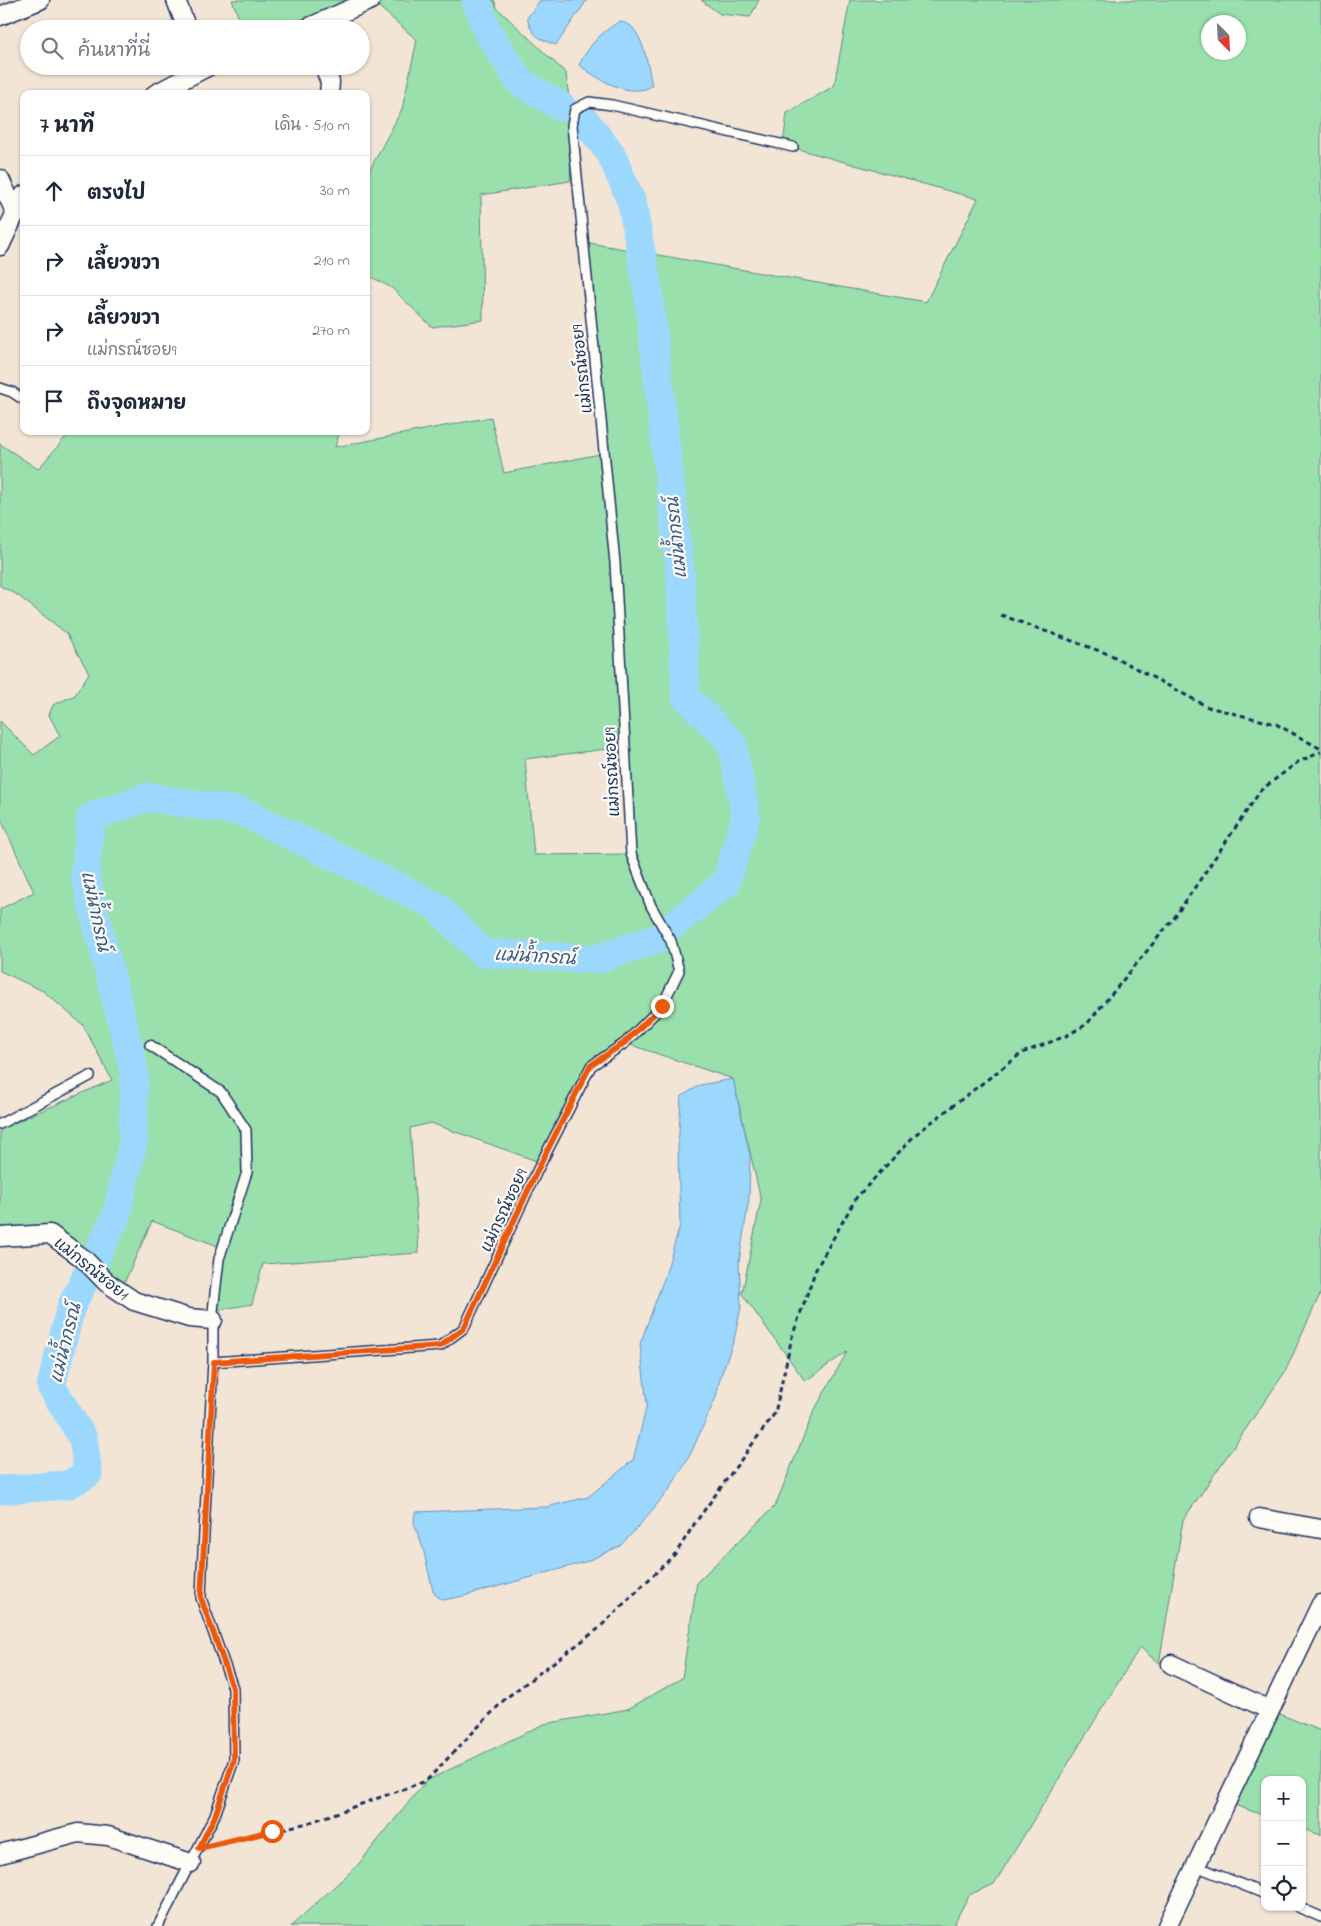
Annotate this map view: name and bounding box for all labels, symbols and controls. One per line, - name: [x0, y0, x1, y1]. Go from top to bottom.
- north arrow: [1201, 15, 1246, 60]
- search box: [20, 20, 370, 75]
- icon: search: [38, 34, 66, 62]
- text: ค้นหาที่นี่: [78, 38, 150, 65]
- text: 7 นาที: [40, 112, 94, 142]
- text: เดิน · 510 m: [274, 114, 350, 138]
- icon: ahead: [40, 177, 68, 205]
- text: 30 m: [320, 179, 350, 203]
- text: ตรงไป: [87, 181, 145, 208]
- icon: right: [40, 247, 68, 275]
- text: 210 m: [314, 249, 350, 273]
- text: เลี้ยวขวา: [87, 251, 160, 278]
- text: เลี้ยวขวา: [87, 306, 160, 333]
- icon: right: [40, 317, 68, 345]
- text: 270 m: [312, 319, 350, 343]
- street label: แม่กรณ์ซอย9: [565, 323, 600, 415]
- text: แม่กรณ์ซอย9: [87, 339, 177, 363]
- icon: arrive: [40, 387, 68, 415]
- text: ถึงจุดหมาย: [87, 391, 186, 418]
- water label: แม่น้ำกรณ์: [654, 492, 695, 580]
- street label: แม่กรณ์ซอย9: [598, 726, 627, 817]
- water label: แม่น้ำกรณ์: [73, 868, 122, 957]
- water label: แม่น้ำกรณ์: [493, 937, 580, 973]
- route end: [651, 995, 674, 1018]
- street label: แม่กรณ์ซอย9: [474, 1165, 535, 1257]
- street label: แม่กรณ์ซอย1: [48, 1231, 134, 1307]
- water label: แม่น้ำกรณ์: [39, 1296, 90, 1386]
- map controls: [1261, 1776, 1306, 1911]
- button: +: [1261, 1776, 1306, 1821]
- route start: [261, 1820, 284, 1843]
- button: −: [1261, 1821, 1306, 1866]
- button: locate: [1261, 1866, 1306, 1911]

